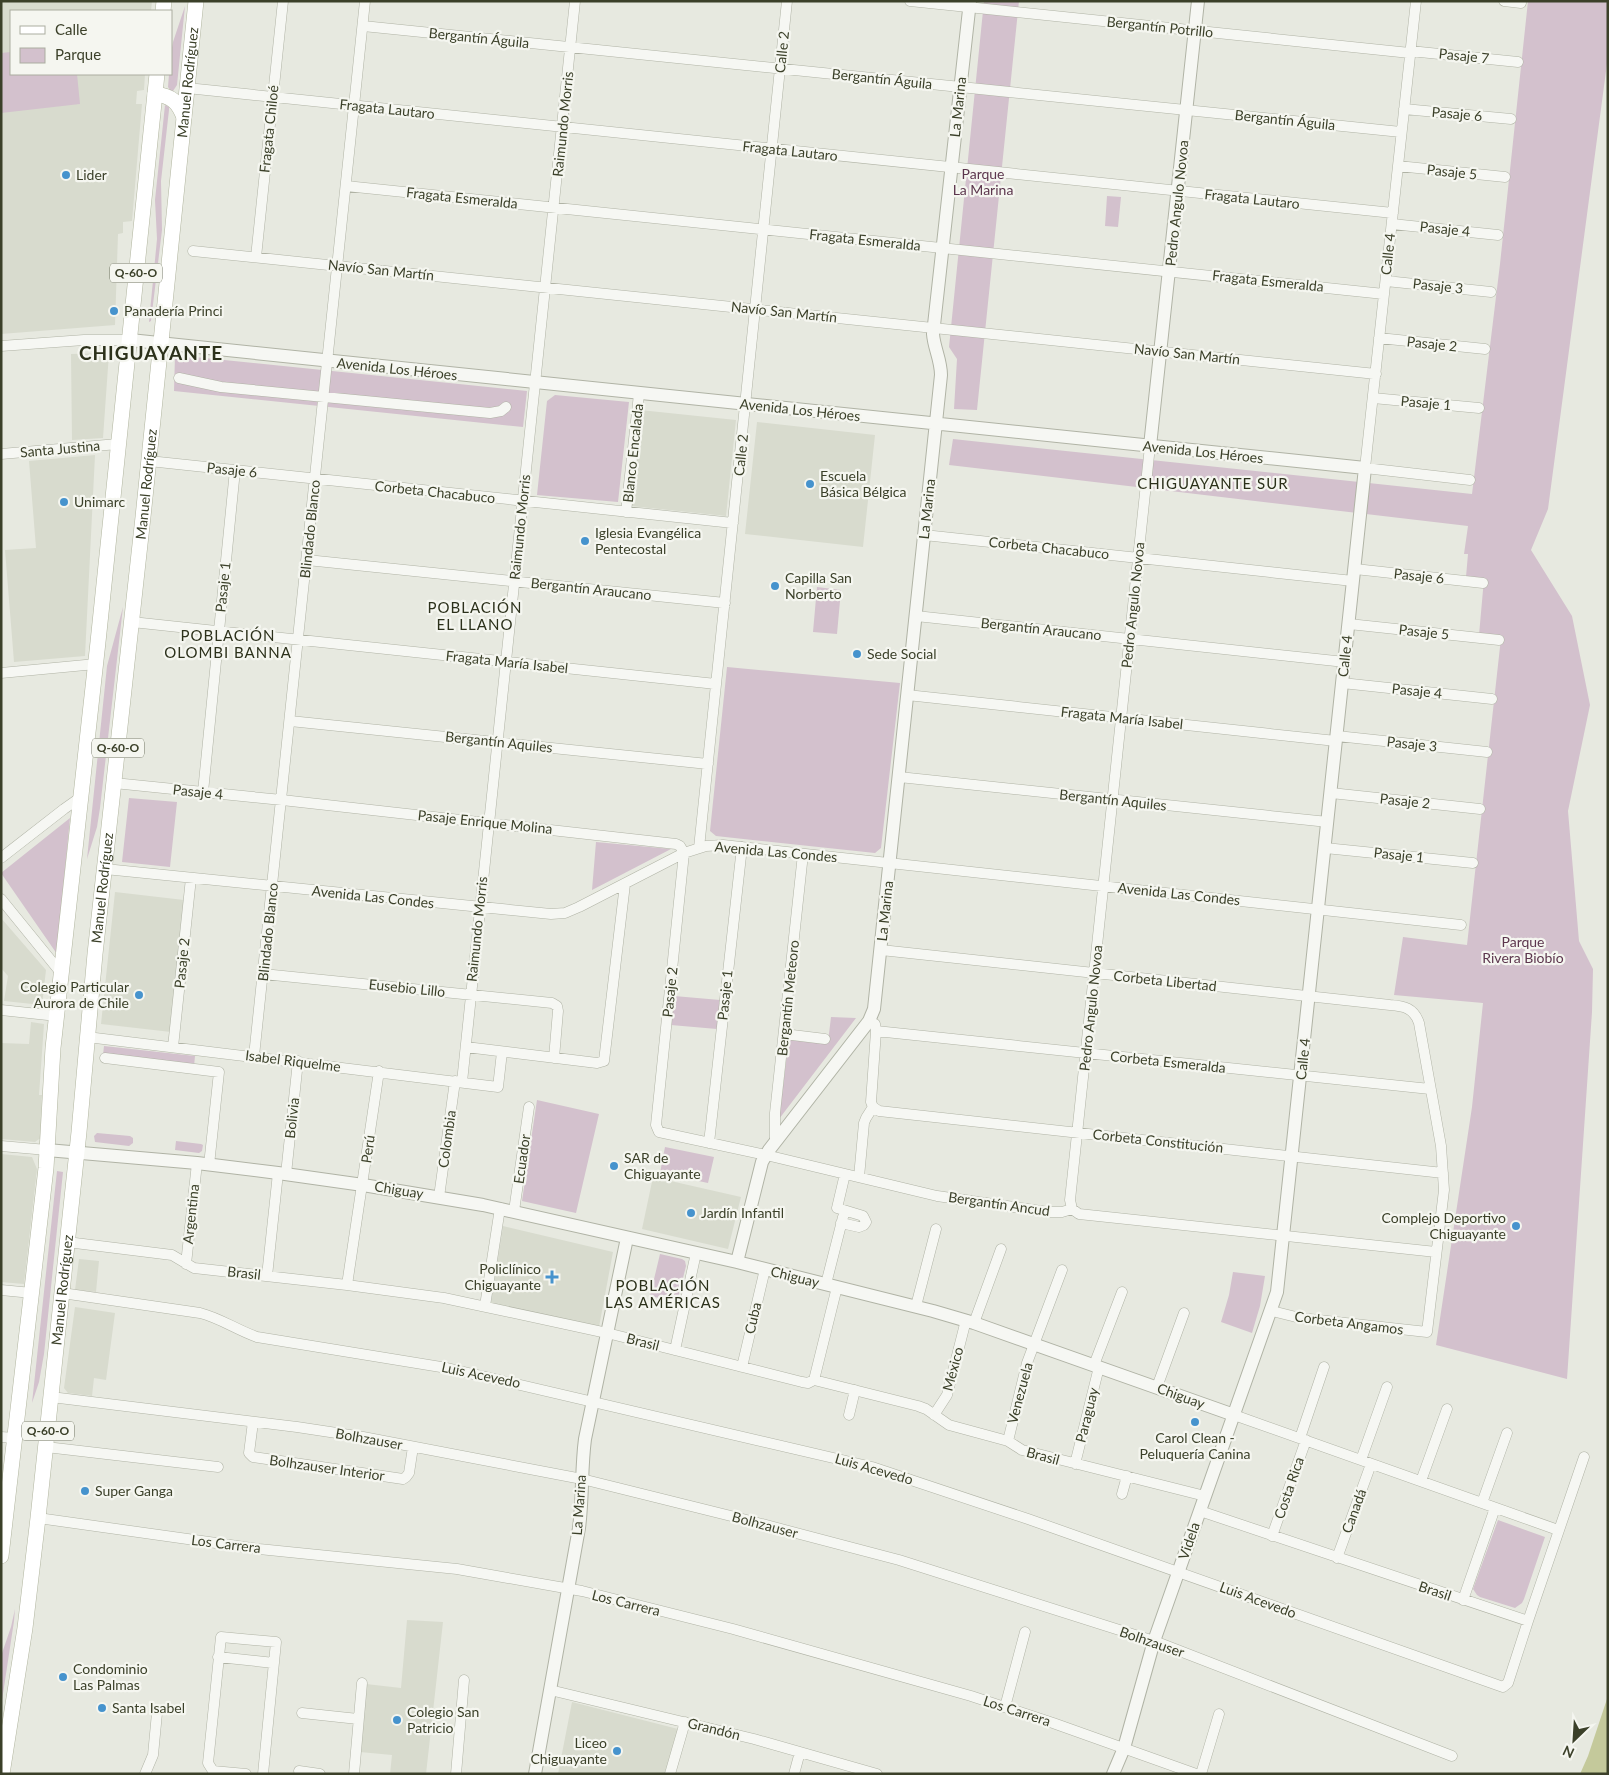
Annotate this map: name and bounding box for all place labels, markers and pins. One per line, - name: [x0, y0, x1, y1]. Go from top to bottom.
- place label: Lider: [76, 166, 107, 183]
- marker: Lider: [60, 169, 72, 181]
- place label: Panadería Princi: [124, 302, 223, 319]
- marker: Panadería Princi: [108, 305, 120, 317]
- place label: Escuela Básica Bélgica: [820, 467, 907, 500]
- marker: Escuela Básica Bélgica: [804, 478, 816, 490]
- place label: Unimarc: [74, 493, 126, 510]
- marker: Unimarc: [58, 496, 70, 508]
- place label: Iglesia Evangélica Pentecostal: [595, 524, 701, 557]
- marker: Iglesia Evangélica Pentecostal: [579, 535, 591, 547]
- place label: Capilla San Norberto: [785, 569, 852, 602]
- marker: Capilla San Norberto: [769, 580, 781, 592]
- place label: Sede Social: [867, 645, 937, 662]
- marker: Sede Social: [851, 648, 863, 660]
- place label: Colegio Particular Aurora de Chile: [20, 978, 129, 1011]
- marker: Colegio Particular Aurora de Chile: [133, 989, 145, 1001]
- place label: SAR de Chiguayante: [624, 1149, 701, 1182]
- marker: SAR de Chiguayante: [608, 1160, 620, 1172]
- place label: Jardín Infantil: [701, 1204, 784, 1221]
- marker: Jardín Infantil: [685, 1207, 697, 1219]
- place label: Complejo Deportivo Chiguayante: [1381, 1209, 1506, 1242]
- marker: Complejo Deportivo Chiguayante: [1510, 1220, 1522, 1232]
- place label: Policlínico Chiguayante: [464, 1260, 541, 1293]
- marker: Policlínico Chiguayante: [545, 1270, 559, 1284]
- marker: Carol Clean - Peluquería Canina: [1189, 1416, 1201, 1428]
- place label: Carol Clean - Peluquería Canina: [1140, 1429, 1250, 1462]
- place label: Super Ganga: [95, 1482, 173, 1499]
- marker: Super Ganga: [79, 1485, 91, 1497]
- place label: Condominio Las Palmas: [73, 1660, 148, 1693]
- marker: Condominio Las Palmas: [57, 1671, 69, 1683]
- place label: Santa Isabel: [112, 1699, 185, 1716]
- marker: Santa Isabel: [96, 1702, 108, 1714]
- place label: Colegio San Patricio: [407, 1703, 479, 1736]
- marker: Colegio San Patricio: [391, 1714, 403, 1726]
- place label: Liceo Chiguayante: [530, 1734, 607, 1767]
- marker: Liceo Chiguayante: [611, 1745, 623, 1757]

